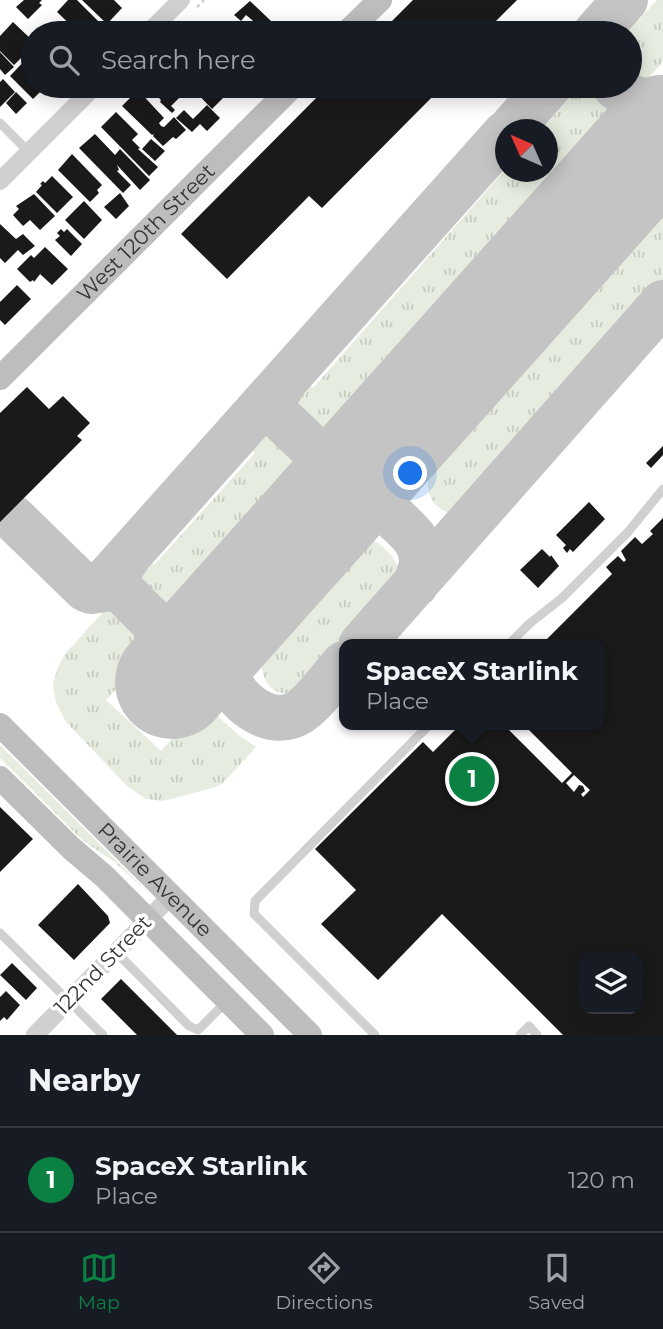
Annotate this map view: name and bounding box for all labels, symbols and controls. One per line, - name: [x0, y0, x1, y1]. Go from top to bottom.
- search box: [21, 21, 642, 98]
- icon: search: [45, 41, 83, 79]
- text: Search here: [101, 44, 256, 76]
- north arrow: [495, 119, 558, 182]
- street label: West 120th Street: [71, 158, 220, 306]
- your location: [393, 456, 427, 490]
- popup: [339, 639, 605, 730]
- text: SpaceX Starlink: [366, 655, 578, 687]
- text: Place: [366, 687, 429, 715]
- pin: 1: [449, 753, 495, 805]
- street label: Prairie Avenue: [93, 817, 218, 942]
- street label: 122nd Street: [49, 910, 156, 1020]
- map controls: [579, 951, 642, 1014]
- button: layers: [579, 951, 642, 1014]
- text: Nearby: [28, 1062, 140, 1099]
- text: SpaceX Starlink: [95, 1150, 307, 1182]
- text: 1: [46, 1166, 56, 1194]
- text: 120 m: [568, 1166, 635, 1194]
- text: Place: [95, 1182, 158, 1210]
- tab: Map: [78, 1249, 120, 1314]
- tab: Directions: [275, 1249, 373, 1314]
- tab: Saved: [528, 1249, 585, 1314]

